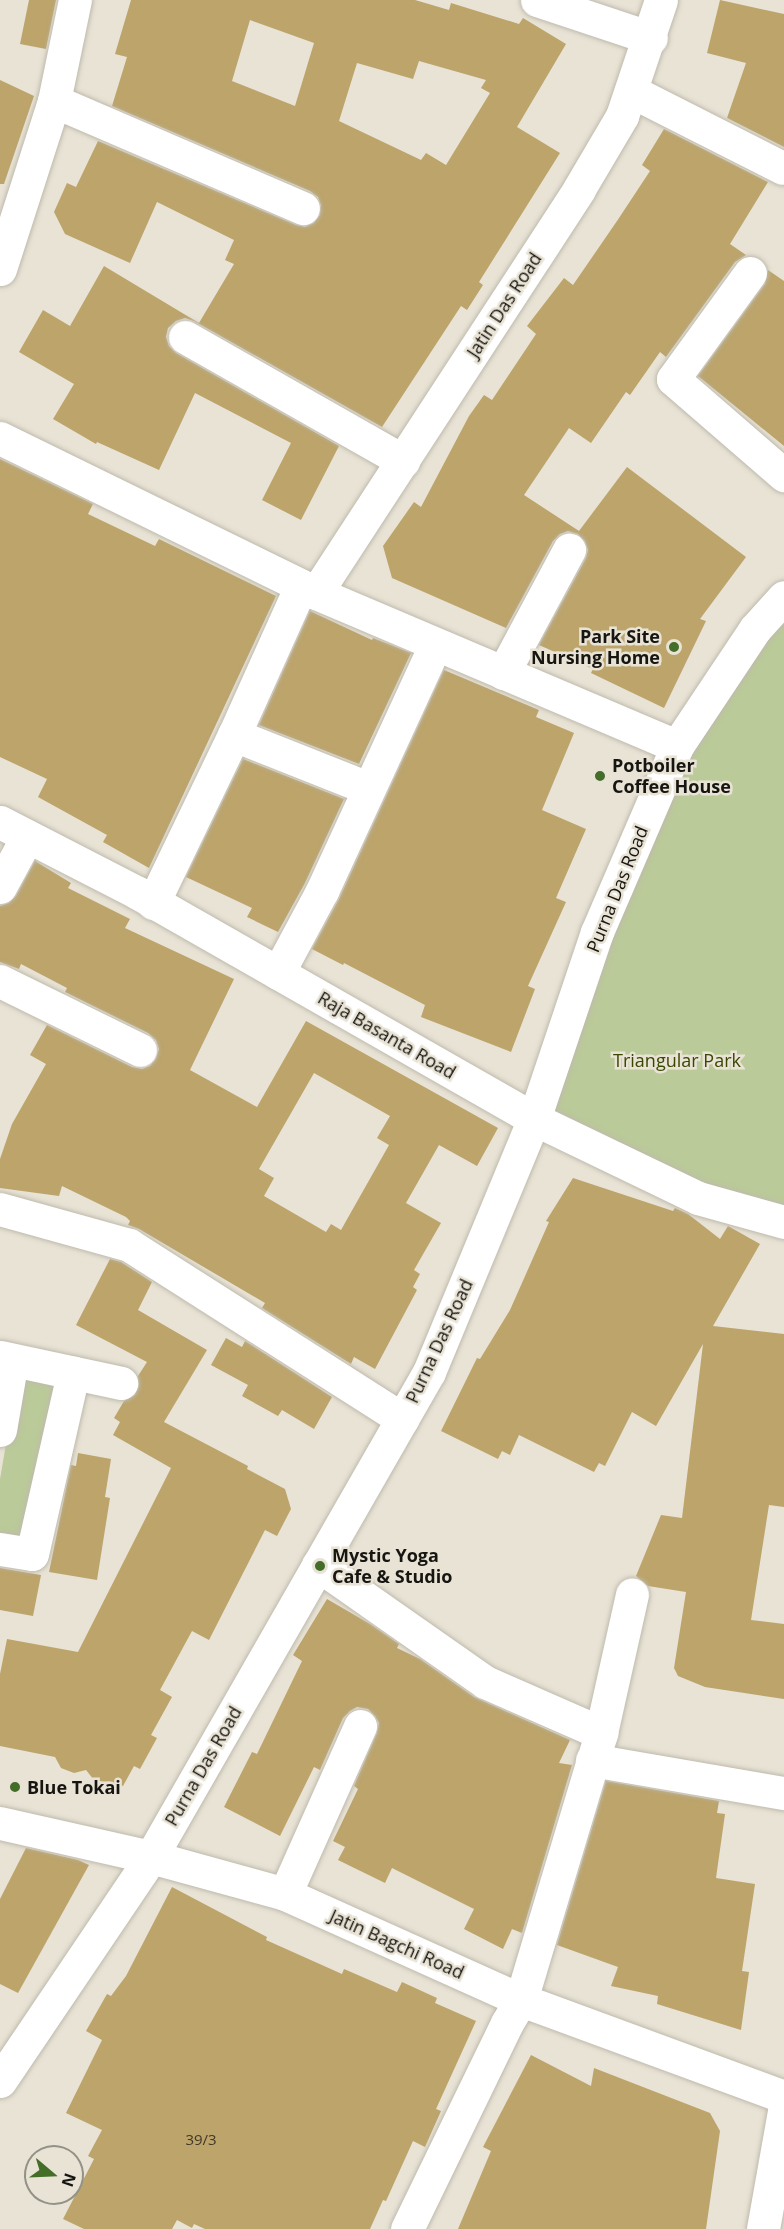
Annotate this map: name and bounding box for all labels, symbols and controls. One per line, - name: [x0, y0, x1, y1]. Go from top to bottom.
- street label: Jatin Das Road: [462, 248, 546, 362]
- place label: Park Site Nursing Home: [531, 626, 660, 668]
- marker: Park Site Nursing Home: [665, 638, 683, 656]
- place label: Potboiler Coffee House: [612, 755, 731, 798]
- marker: Potboiler Coffee House: [593, 769, 607, 783]
- street label: Purna Das Road: [582, 823, 652, 955]
- street label: Raja Basanta Road: [314, 987, 460, 1083]
- park label: Triangular Park: [613, 1049, 741, 1071]
- street label: Purna Das Road: [401, 1276, 477, 1406]
- place label: Mystic Yoga Cafe & Studio: [332, 1545, 452, 1588]
- marker: Mystic Yoga Cafe & Studio: [313, 1559, 327, 1573]
- street label: Purna Das Road: [160, 1702, 246, 1830]
- place label: Blue Tokai: [27, 1776, 121, 1798]
- marker: Blue Tokai: [8, 1780, 22, 1794]
- street label: Jatin Bagchi Road: [326, 1905, 468, 1983]
- house number: 39/3: [185, 2131, 217, 2149]
- north arrow: [24, 2145, 84, 2205]
- text: N: [57, 2170, 82, 2190]

